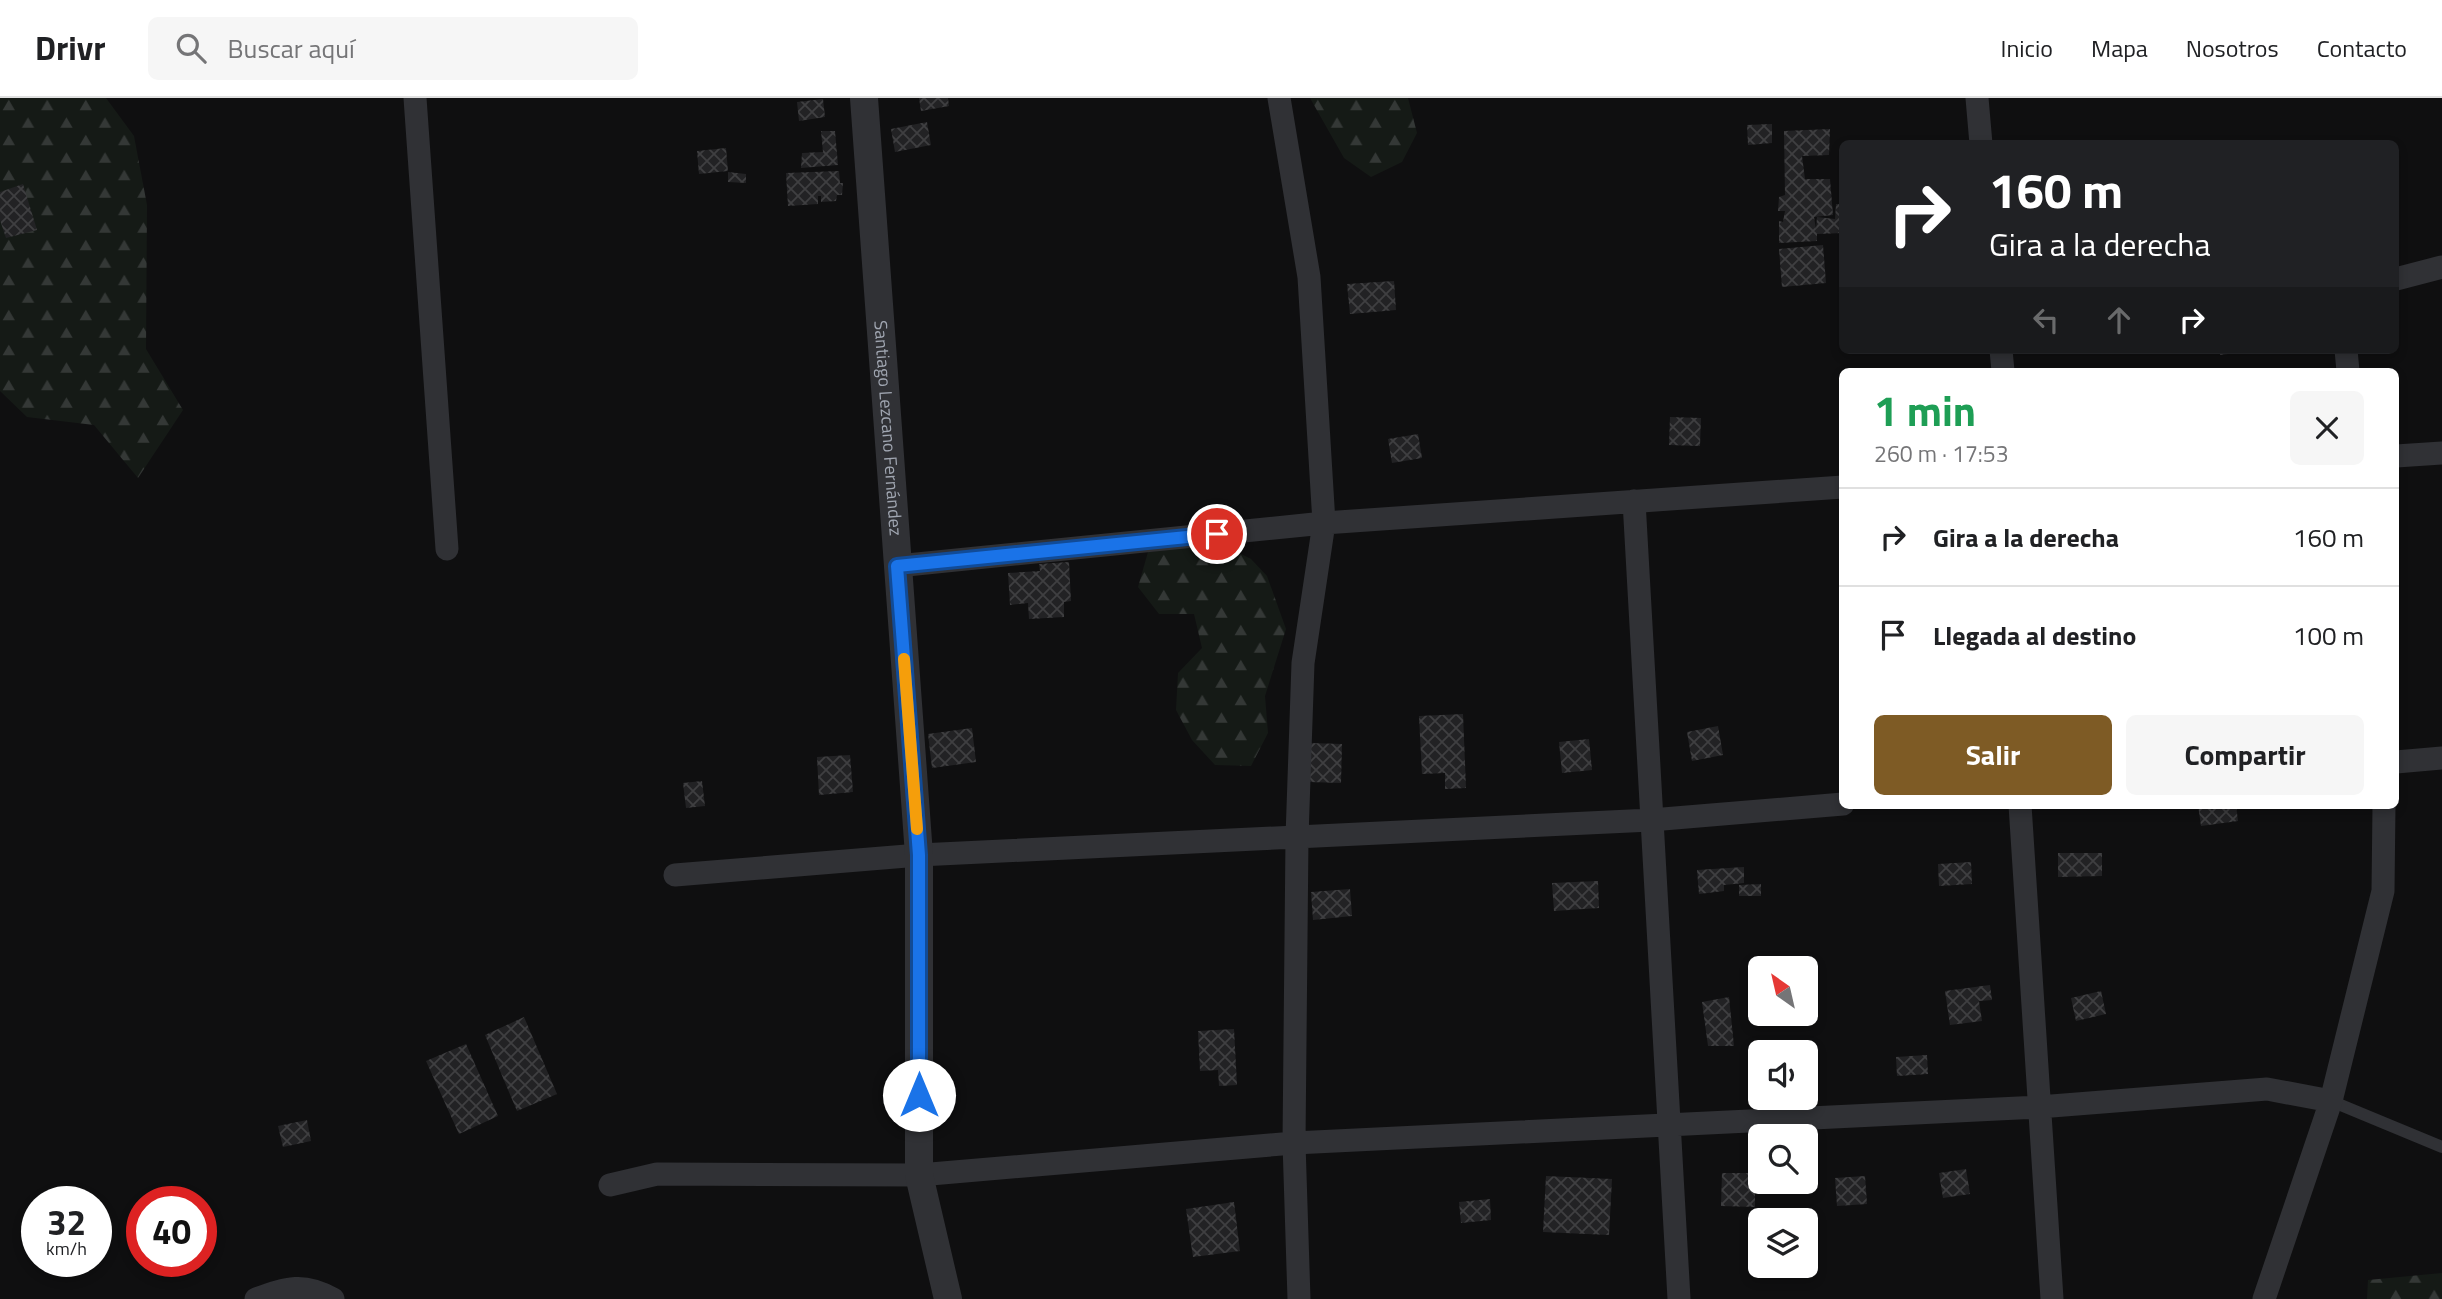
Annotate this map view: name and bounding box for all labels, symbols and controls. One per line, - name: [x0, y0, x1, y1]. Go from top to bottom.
- search box: [148, 17, 638, 80]
- text: Drivr: [35, 23, 106, 73]
- icon: search: [172, 29, 210, 67]
- text: Buscar aquí: [228, 29, 355, 68]
- text: Inicio: [2001, 30, 2053, 66]
- text: Mapa: [2091, 30, 2148, 66]
- text: Nosotros: [2186, 30, 2279, 66]
- text: Contacto: [2317, 30, 2407, 66]
- text: 160 m: [1989, 152, 2123, 227]
- icon: right: [1874, 168, 1965, 259]
- text: Gira a la derecha: [1989, 220, 2211, 268]
- icon: left: [2027, 301, 2065, 339]
- icon: ahead: [2100, 301, 2138, 339]
- icon: right: [2173, 301, 2211, 339]
- street label: Santiago Lezcano Fernández: [867, 319, 910, 537]
- text: 1 min: [1874, 378, 1976, 442]
- button: close: [2290, 391, 2364, 465]
- text: 260 m · 17:53: [1874, 436, 2009, 471]
- pin: [1187, 504, 1247, 564]
- icon: arrive: [1198, 515, 1236, 553]
- icon: right: [1874, 518, 1912, 556]
- text: Gira a la derecha: [1933, 518, 2119, 557]
- text: 160 m: [2293, 518, 2364, 557]
- icon: arrive: [1874, 616, 1912, 654]
- text: Llegada al destino: [1933, 616, 2136, 655]
- text: 100 m: [2293, 616, 2364, 655]
- button: Salir: [1874, 715, 2112, 795]
- button: Compartir: [2126, 715, 2364, 795]
- north arrow: [1748, 956, 1818, 1026]
- map controls: [1748, 956, 1818, 1278]
- button: sound: [1748, 1040, 1818, 1110]
- position arrow: [882, 1058, 956, 1132]
- button: search: [1748, 1124, 1818, 1194]
- speed limit sign: 40: [126, 1186, 217, 1277]
- text: 32: [47, 1195, 86, 1249]
- button: layers: [1748, 1208, 1818, 1278]
- text: km/h: [46, 1235, 87, 1262]

